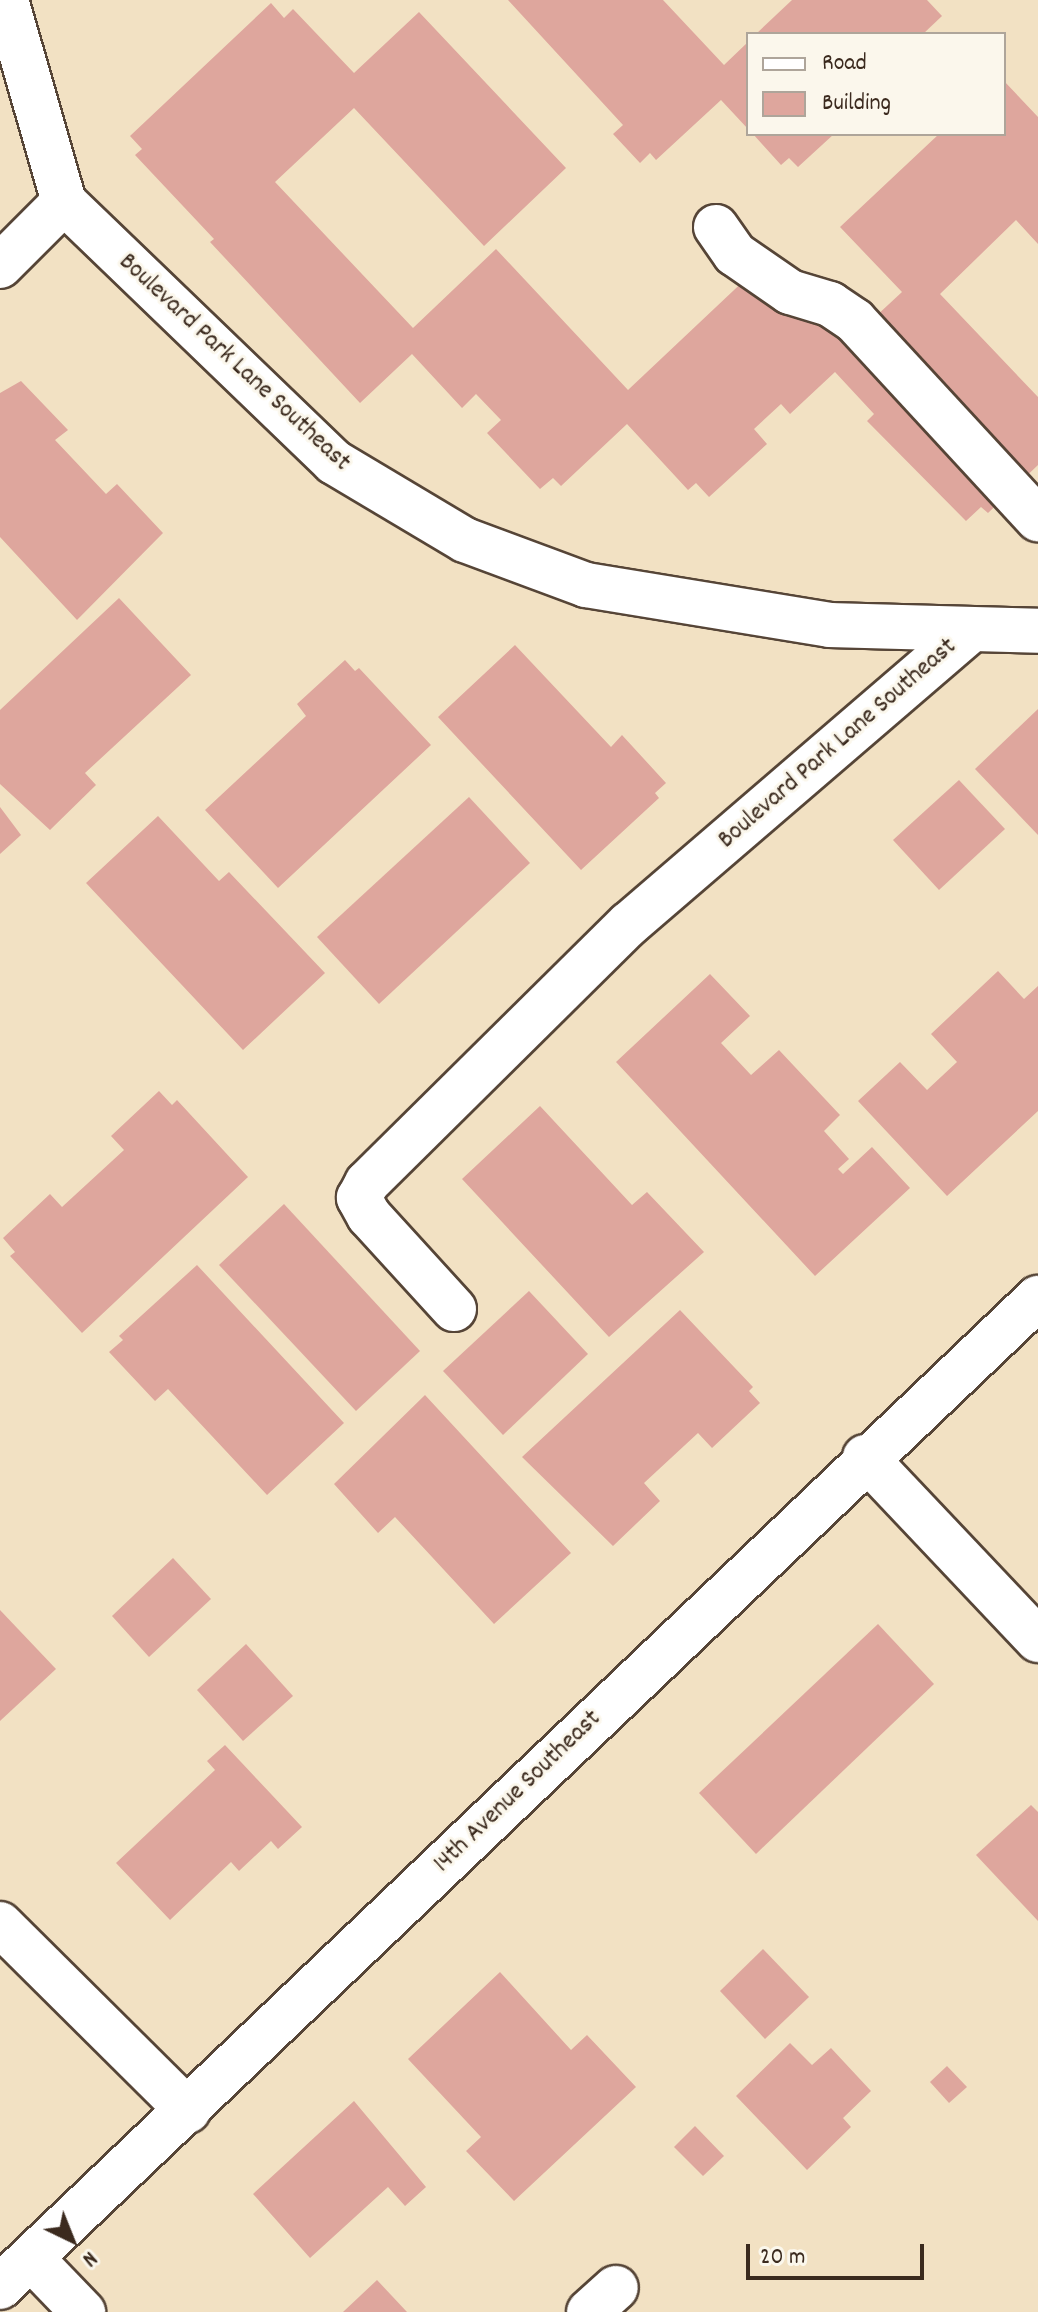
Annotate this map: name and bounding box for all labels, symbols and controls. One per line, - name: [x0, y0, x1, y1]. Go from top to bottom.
- legend: [746, 32, 1006, 136]
- text: Road: [822, 47, 867, 81]
- text: Building: [822, 87, 891, 121]
- street label: Boulevard Park Lane Southeast: [111, 247, 357, 479]
- street label: Boulevard Park Lane Southeast: [712, 632, 964, 856]
- street label: 14th Avenue Southeast: [428, 1704, 608, 1880]
- north arrow: [32, 2200, 112, 2280]
- scale bar: [750, 2228, 928, 2278]
- text: 20 m: [760, 2241, 806, 2275]
- text: N: [74, 2243, 103, 2273]

